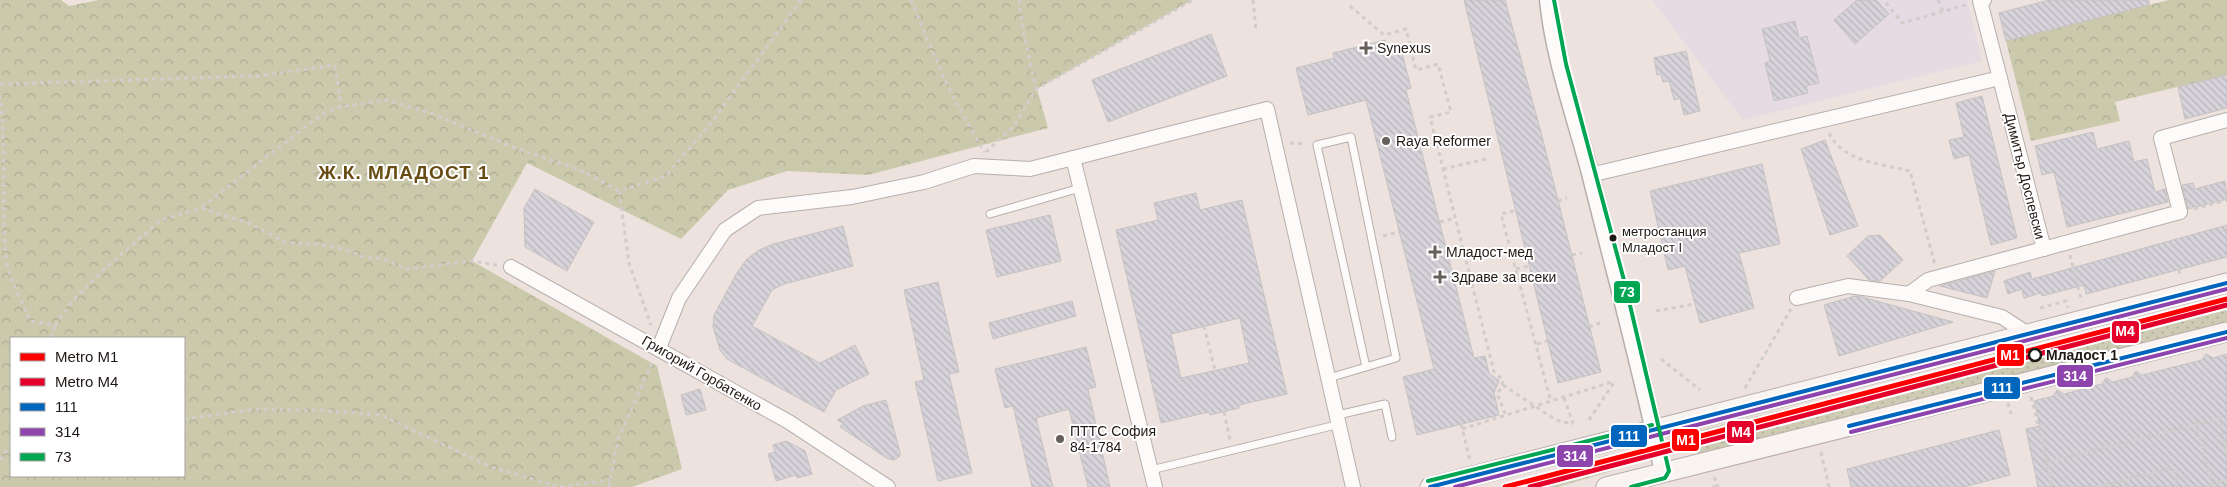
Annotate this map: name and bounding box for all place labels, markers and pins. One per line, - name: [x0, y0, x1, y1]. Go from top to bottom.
- place label: Synexus: [1377, 40, 1431, 56]
- marker: Synexus: [1359, 41, 1373, 55]
- place label: Raya Reformer: [1396, 133, 1491, 149]
- marker: Raya Reformer: [1380, 135, 1392, 147]
- place label: метростанция Младост I: [1622, 224, 1707, 255]
- marker: метростанция Младост I: [1608, 233, 1618, 243]
- place label: Младост-мед: [1446, 244, 1533, 260]
- marker: Младост-мед: [1428, 245, 1442, 259]
- place label: Здраве за всеки: [1451, 269, 1556, 285]
- marker: Здраве за всеки: [1433, 270, 1447, 284]
- place label: Младост 1: [2046, 347, 2118, 363]
- marker: Младост 1: [2028, 348, 2042, 362]
- place label: ПТТС София 84-1784: [1070, 423, 1156, 455]
- marker: ПТТС София 84-1784: [1054, 433, 1066, 445]

